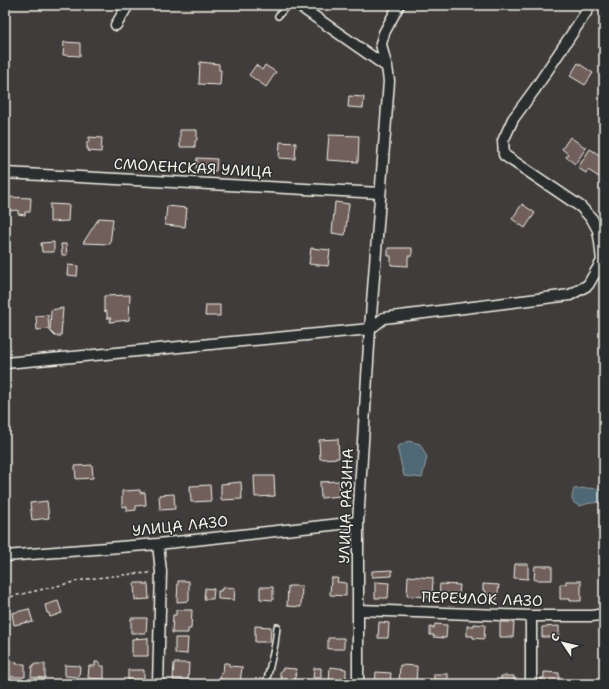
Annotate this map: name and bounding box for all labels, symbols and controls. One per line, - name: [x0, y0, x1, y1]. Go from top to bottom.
- street label: СМОЛЕНСКАЯ УЛИЦА: [113, 154, 273, 182]
- street label: УЛИЦА РАЗИНА: [334, 448, 358, 564]
- street label: УЛИЦА ЛАЗО: [131, 511, 229, 541]
- street label: ПЕРЕУЛОК ЛАЗО: [421, 587, 543, 611]
- north arrow: [543, 623, 583, 663]
- text: С: [547, 630, 563, 645]

